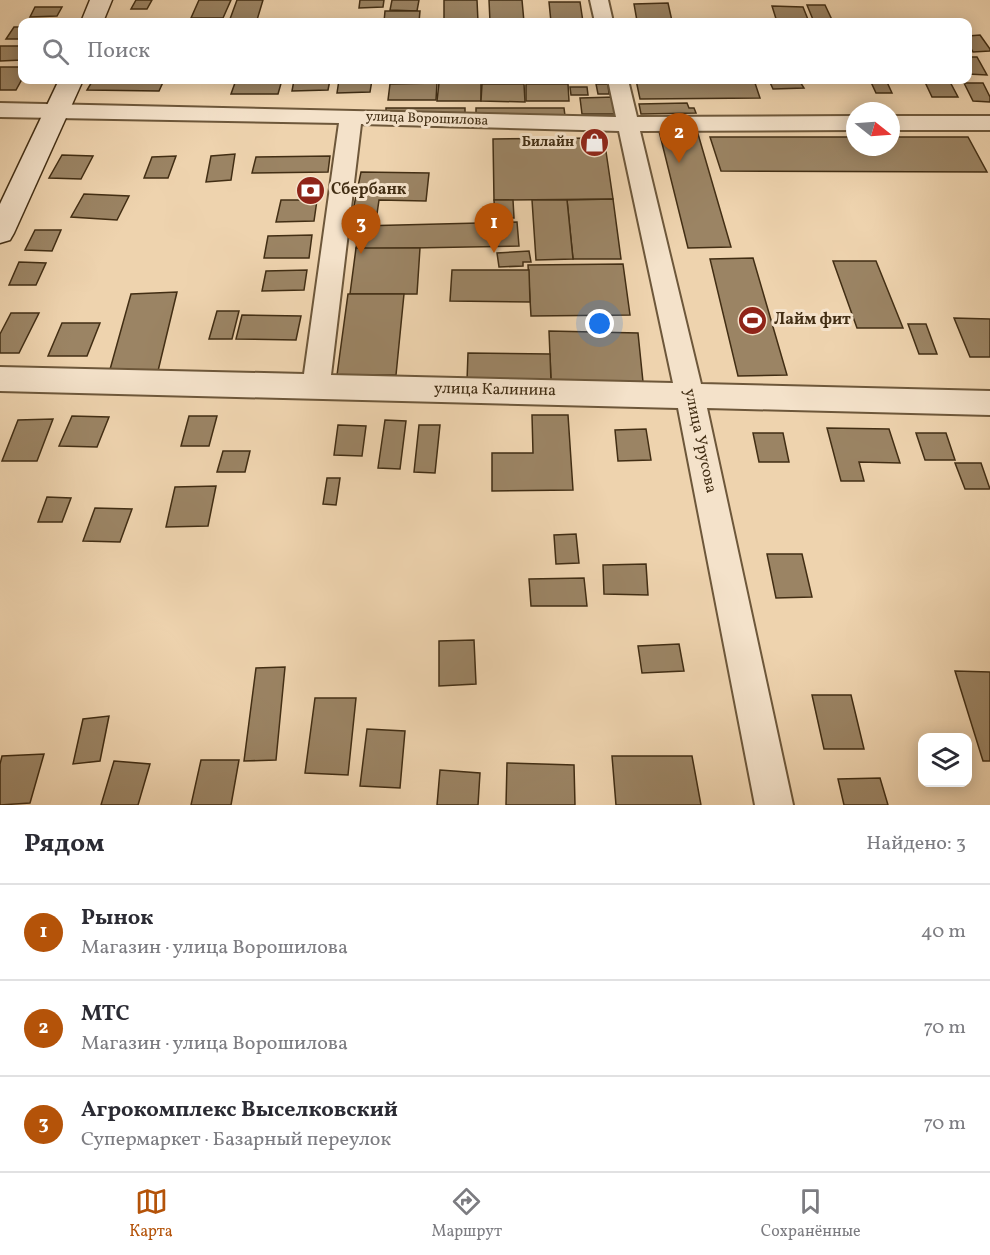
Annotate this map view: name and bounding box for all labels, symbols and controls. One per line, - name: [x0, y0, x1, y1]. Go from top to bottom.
- search box: [18, 18, 972, 84]
- icon: search: [39, 35, 72, 68]
- text: Поиск: [87, 36, 150, 67]
- north arrow: [846, 102, 900, 156]
- street label: улица Ворошилова: [365, 107, 489, 131]
- pin: 2: [660, 114, 698, 163]
- shop icon: Билайн: [579, 126, 611, 158]
- place label: Билайн: [522, 133, 574, 152]
- bank icon: Сбербанк: [294, 174, 326, 206]
- place label: Сбербанк: [331, 179, 407, 201]
- pin: 3: [342, 204, 380, 254]
- pin: 1: [474, 204, 514, 253]
- sports icon: Лайм фит: [737, 304, 769, 336]
- your location: [585, 309, 614, 338]
- place label: Лайм фит: [774, 309, 851, 331]
- street label: улица Калинина: [434, 378, 556, 402]
- street label: улица Урусова: [678, 387, 722, 495]
- map controls: [918, 733, 972, 787]
- button: layers: [918, 733, 972, 787]
- text: Рядом: [24, 826, 104, 862]
- text: Найдено: 3: [866, 830, 966, 858]
- text: Рынок: [81, 903, 153, 934]
- text: 1: [39, 918, 48, 946]
- text: 40 m: [921, 918, 966, 946]
- text: Магазин · улица Ворошилова: [81, 934, 348, 962]
- text: МТС: [81, 999, 130, 1030]
- text: 2: [38, 1014, 49, 1042]
- text: 70 m: [923, 1014, 966, 1042]
- text: Магазин · улица Ворошилова: [81, 1030, 348, 1058]
- text: Агрокомплекс Выселковский: [81, 1095, 398, 1126]
- text: 3: [38, 1110, 49, 1138]
- text: 70 m: [923, 1110, 966, 1138]
- text: Супермаркет · Базарный переулок: [81, 1126, 391, 1154]
- tab: Карта: [129, 1185, 173, 1243]
- tab: Маршрут: [432, 1185, 502, 1243]
- tab: Сохранённые: [761, 1185, 861, 1243]

